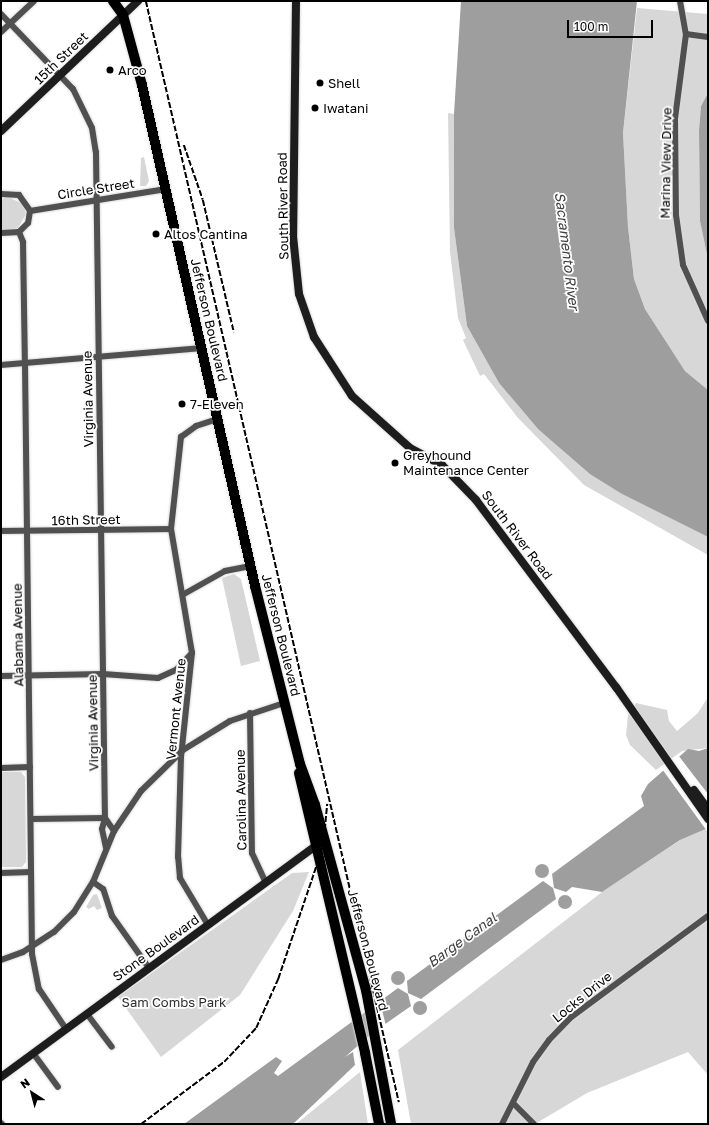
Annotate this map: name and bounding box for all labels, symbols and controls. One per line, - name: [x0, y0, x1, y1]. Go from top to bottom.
- scale bar: [569, 12, 655, 38]
- text: 100 m: [574, 19, 608, 34]
- street label: 15th Street: [31, 29, 91, 87]
- place label: Arco: [118, 62, 147, 78]
- marker: Arco: [105, 65, 115, 75]
- place label: Shell: [328, 75, 360, 91]
- marker: Shell: [315, 78, 325, 88]
- place label: Iwatani: [323, 100, 369, 116]
- marker: Iwatani: [310, 103, 320, 113]
- street label: Marina View Drive: [657, 107, 675, 219]
- street label: South River Road: [274, 152, 292, 260]
- street label: Circle Street: [56, 175, 136, 203]
- water label: Sacramento River: [551, 191, 583, 311]
- place label: Altos Cantina: [164, 226, 248, 242]
- marker: Altos Cantina: [151, 229, 161, 239]
- street label: Jefferson Boulevard: [187, 257, 231, 383]
- street label: Virginia Avenue: [79, 351, 97, 447]
- place label: 7-Eleven: [190, 396, 244, 412]
- marker: 7-Eleven: [177, 399, 187, 409]
- place label: Greyhound Maintenance Center: [403, 448, 529, 479]
- marker: Greyhound Maintenance Center: [390, 458, 400, 468]
- street label: South River Road: [478, 487, 556, 583]
- street label: 16th Street: [51, 512, 121, 528]
- street label: Jefferson Boulevard: [258, 572, 304, 698]
- street label: Alabama Avenue: [9, 583, 27, 687]
- street label: Vermont Avenue: [163, 657, 189, 761]
- street label: Virginia Avenue: [84, 675, 102, 771]
- street label: Carolina Avenue: [232, 749, 250, 851]
- street label: Jefferson Boulevard: [344, 887, 392, 1013]
- water label: Barge Canal: [424, 909, 500, 971]
- street label: Stone Boulevard: [110, 912, 202, 984]
- street label: Locks Drive: [549, 968, 615, 1026]
- park label: Sam Combs Park: [122, 994, 226, 1010]
- north arrow: [12, 1073, 52, 1113]
- text: N: [17, 1075, 32, 1091]

